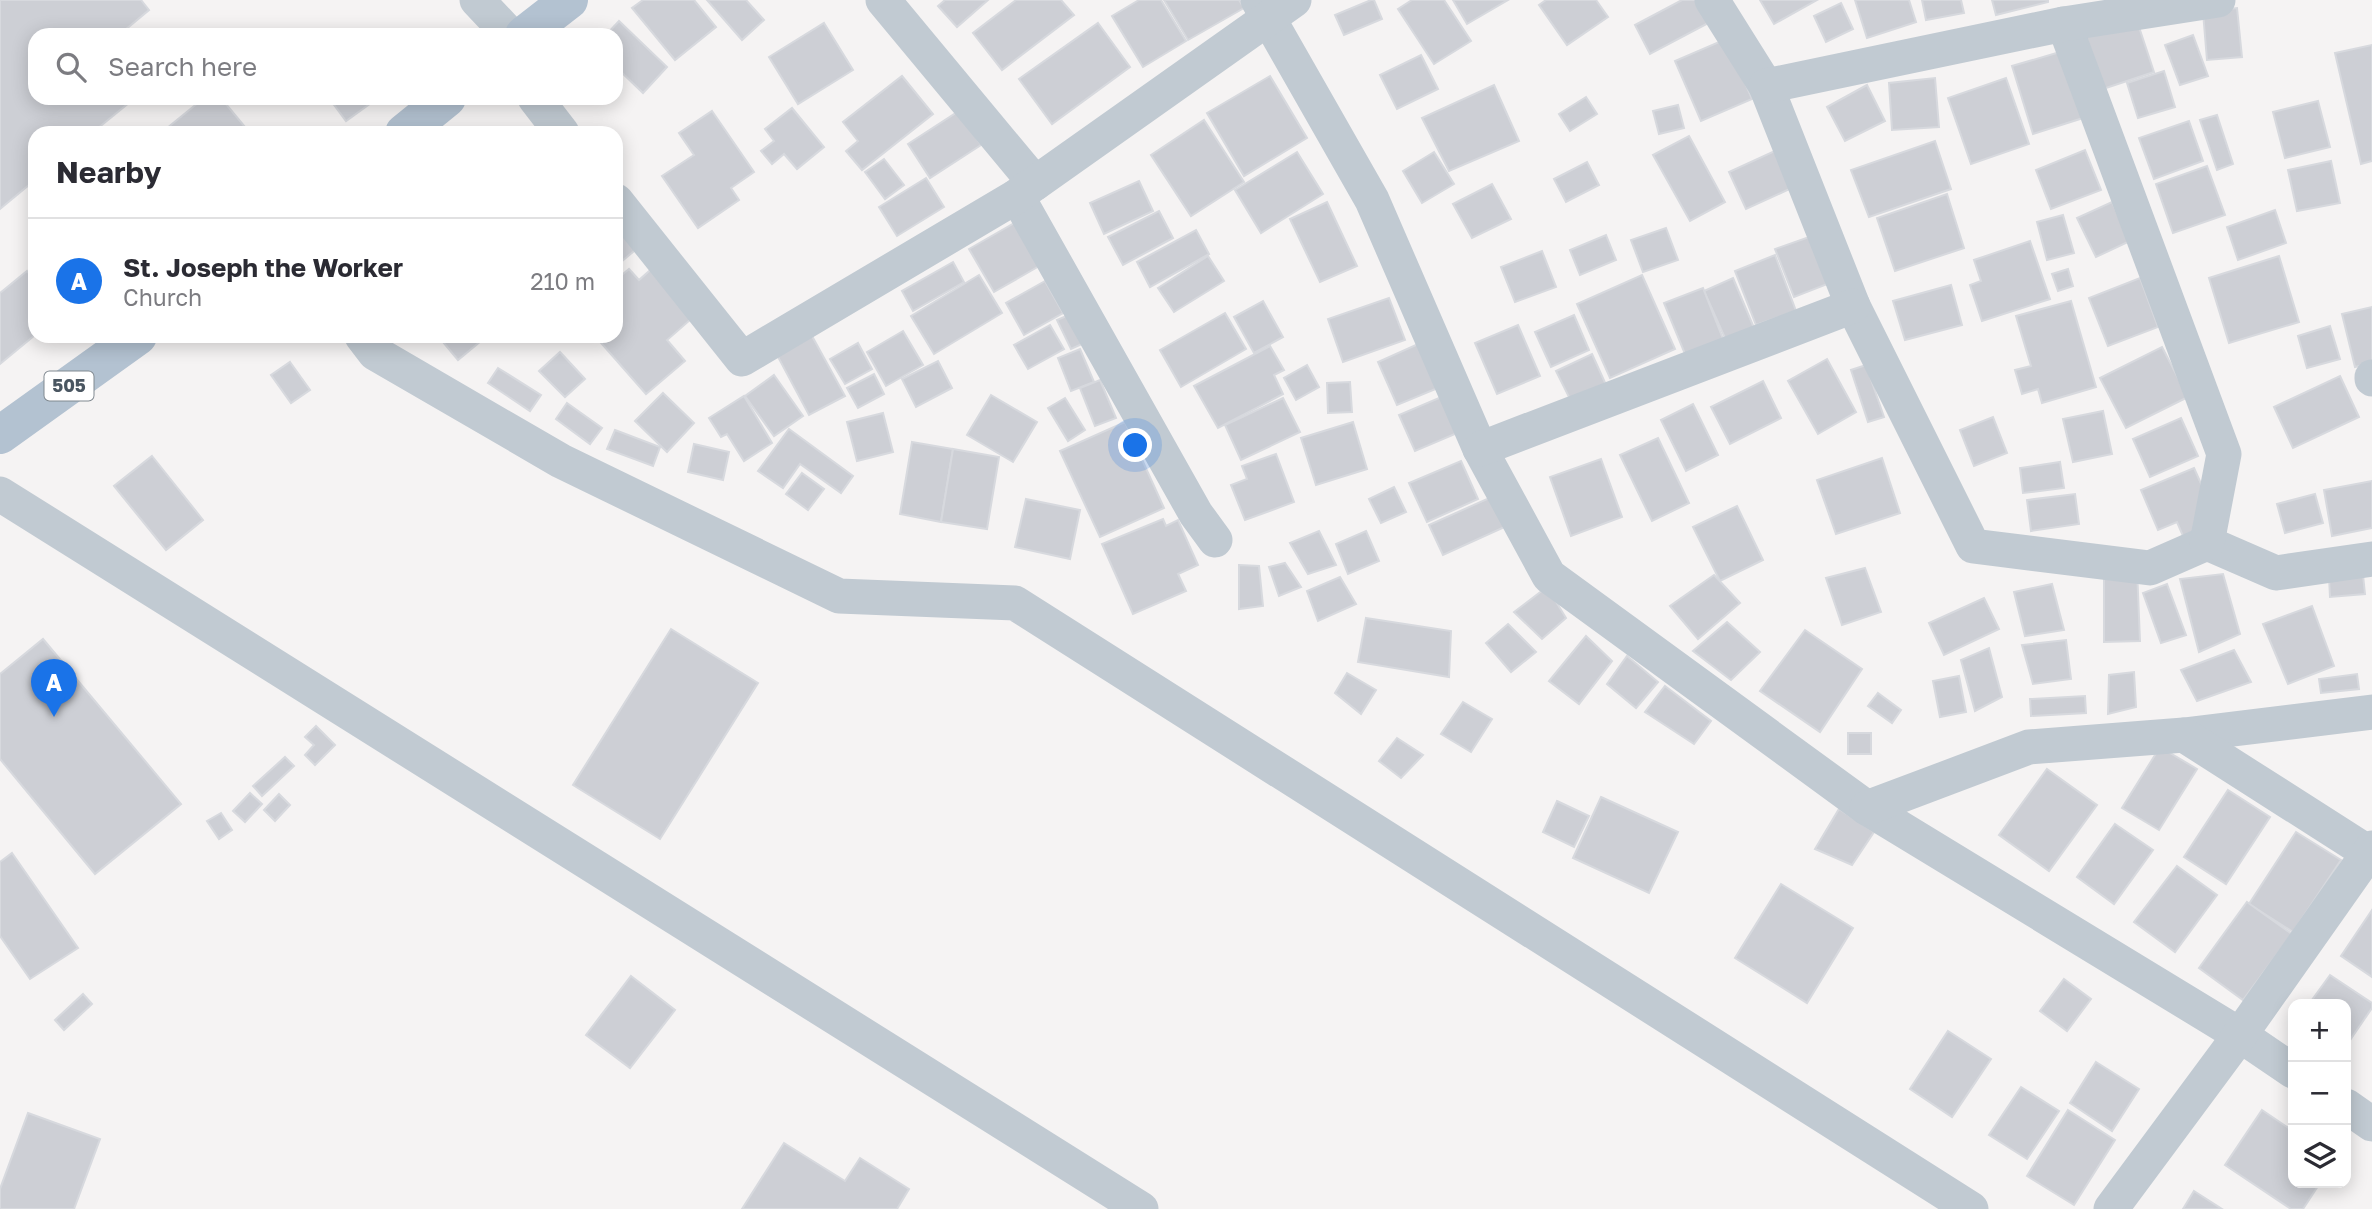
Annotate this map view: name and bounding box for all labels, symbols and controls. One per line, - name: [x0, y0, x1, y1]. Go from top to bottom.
- search box: [28, 28, 623, 105]
- icon: search: [52, 48, 90, 86]
- text: Search here: [108, 51, 257, 82]
- text: Nearby: [56, 154, 161, 190]
- text: St. Joseph the Worker: [123, 252, 403, 283]
- text: A: [71, 267, 87, 295]
- text: 210 m: [530, 267, 595, 295]
- text: Church: [123, 283, 202, 311]
- road number: 505: [44, 372, 94, 400]
- your location: [1118, 428, 1152, 462]
- pin: A: [31, 659, 77, 717]
- map controls: [2288, 999, 2351, 1188]
- button: +: [2288, 999, 2351, 1062]
- button: −: [2288, 1062, 2351, 1125]
- button: layers: [2288, 1125, 2351, 1188]

